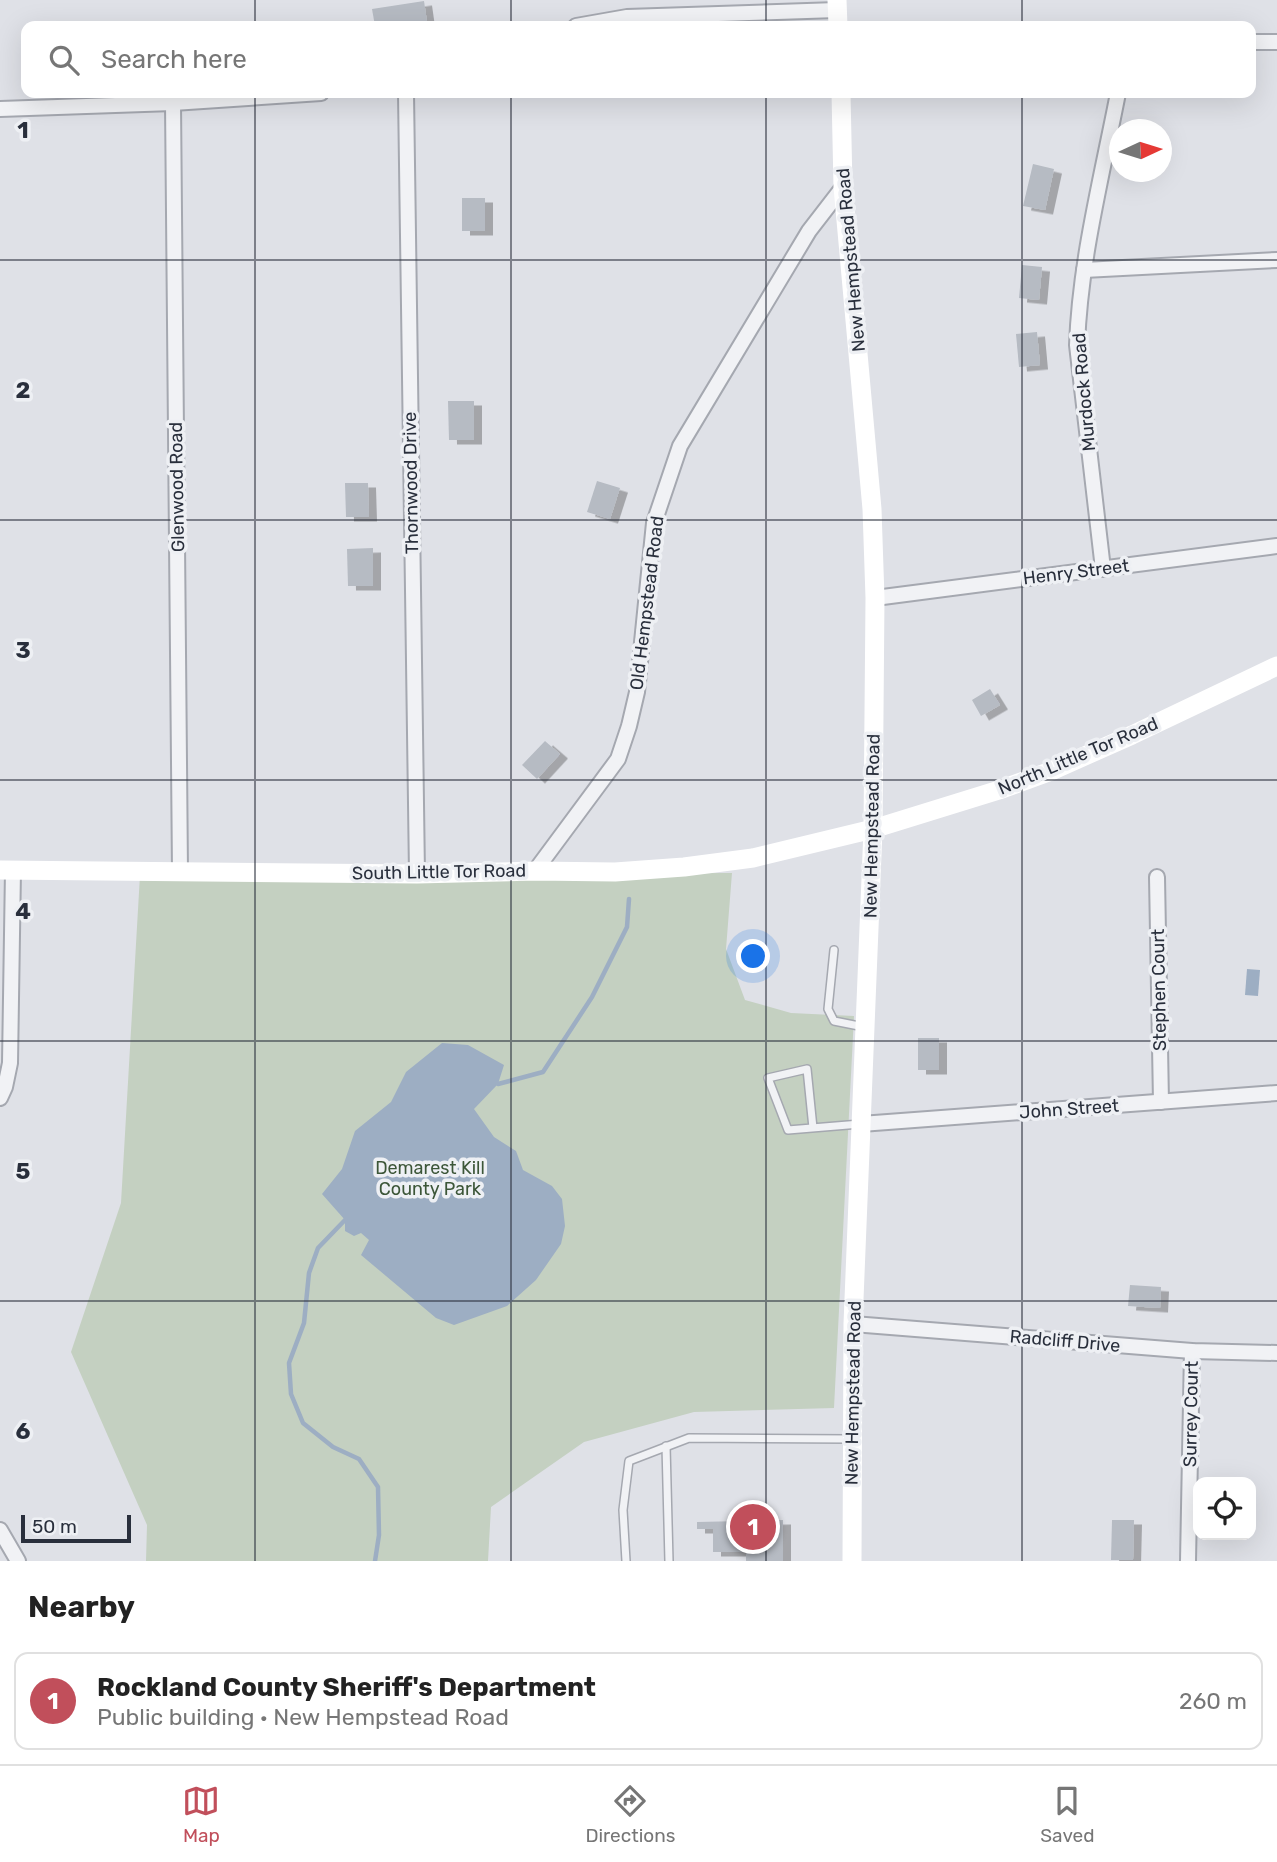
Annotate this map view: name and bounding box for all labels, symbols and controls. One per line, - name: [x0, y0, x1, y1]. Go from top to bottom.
- search box: [21, 21, 1256, 98]
- icon: search: [45, 41, 83, 79]
- text: Search here: [101, 44, 247, 75]
- text: 1: [17, 116, 29, 144]
- north arrow: [1109, 119, 1172, 182]
- street label: New Hempstead Road: [832, 167, 870, 353]
- street label: Murdock Road: [1068, 332, 1100, 452]
- text: 2: [16, 376, 30, 404]
- street label: Thornwood Drive: [399, 412, 423, 554]
- street label: Glenwood Road: [165, 422, 189, 552]
- street label: Old Hempstead Road: [625, 515, 669, 691]
- street label: Henry Street: [1022, 555, 1130, 589]
- text: 3: [15, 636, 31, 664]
- street label: North Little Tor Road: [995, 712, 1161, 800]
- street label: New Hempstead Road: [859, 734, 885, 918]
- street label: South Little Tor Road: [352, 859, 526, 885]
- text: 4: [15, 897, 31, 925]
- street label: Stephen Court: [1147, 929, 1171, 1051]
- your location: [736, 939, 770, 973]
- street label: John Street: [1018, 1095, 1120, 1123]
- text: 5: [16, 1157, 31, 1185]
- park label: Demarest Kill County Park: [375, 1157, 485, 1200]
- street label: New Hempstead Road: [840, 1301, 866, 1485]
- street label: Radcliff Drive: [1009, 1325, 1121, 1357]
- street label: Surrey Court: [1179, 1361, 1203, 1467]
- text: 6: [16, 1417, 31, 1445]
- map controls: [1193, 1477, 1256, 1540]
- button: locate: [1193, 1477, 1256, 1540]
- pin: 1: [730, 1501, 776, 1553]
- scale bar: [21, 1512, 131, 1544]
- text: 50 m: [32, 1515, 77, 1538]
- text: Nearby: [28, 1589, 135, 1625]
- text: Rockland County Sheriff's Department: [97, 1672, 596, 1703]
- text: 1: [47, 1687, 59, 1715]
- text: 260 m: [1179, 1687, 1247, 1715]
- text: Public building · New Hempstead Road: [97, 1703, 509, 1731]
- tab: Map: [182, 1782, 220, 1847]
- tab: Directions: [585, 1782, 675, 1847]
- tab: Saved: [1040, 1782, 1095, 1847]

